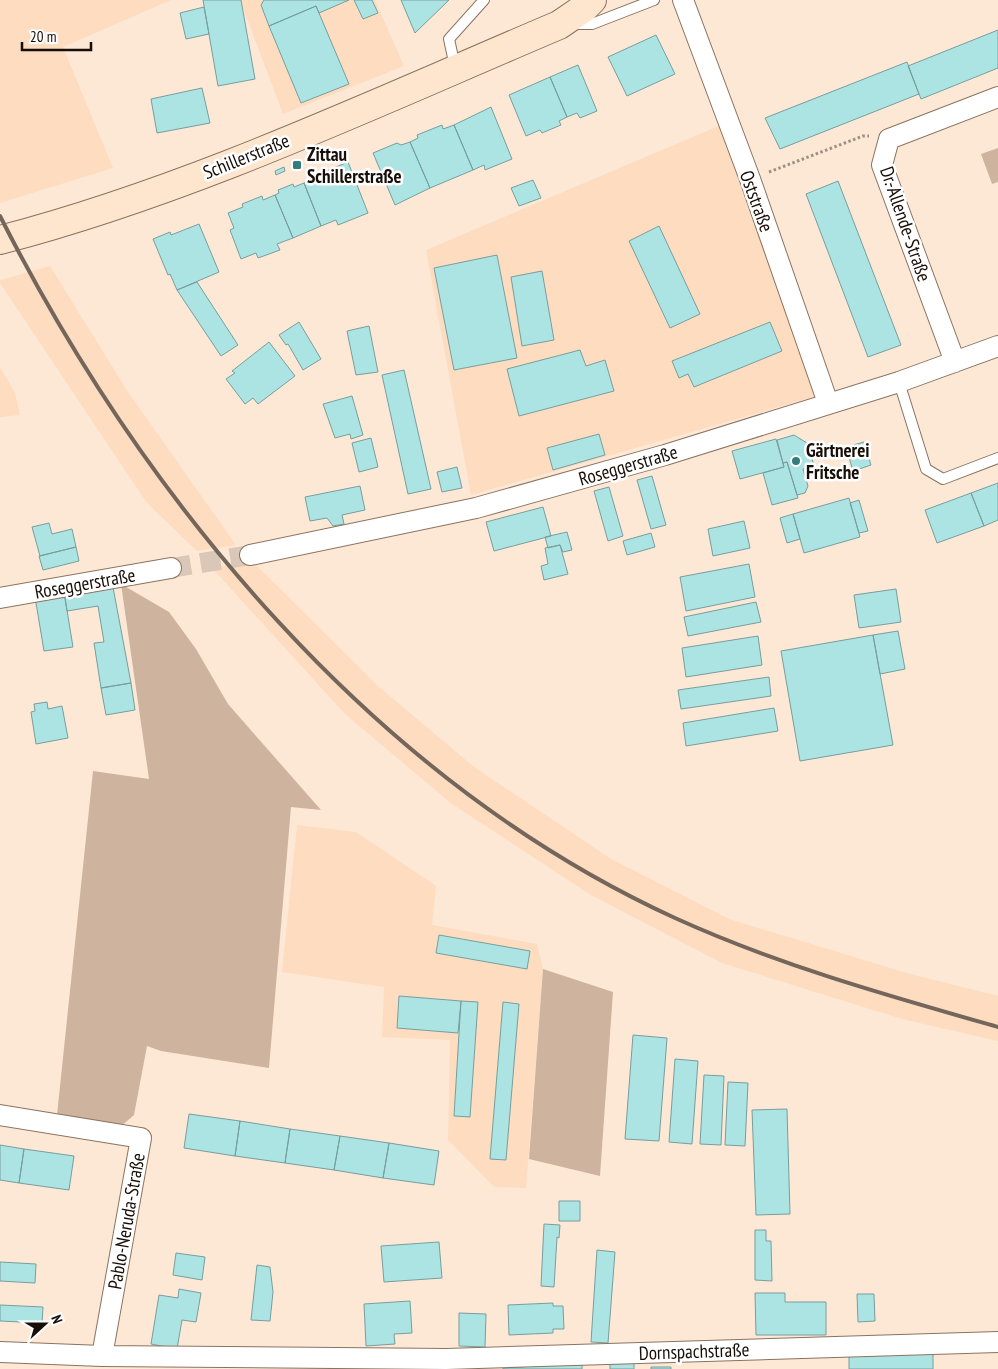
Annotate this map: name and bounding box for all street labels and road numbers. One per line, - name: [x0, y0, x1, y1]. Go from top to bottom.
- street label: Schillerstraße: [199, 128, 293, 184]
- street label: Dr.-Allende-Straße: [875, 163, 937, 285]
- street label: Oststraße: [735, 167, 779, 235]
- street label: Roseggerstraße: [576, 439, 680, 491]
- street label: Roseggerstraße: [33, 562, 137, 604]
- street label: Pablo-Neruda-Straße: [102, 1151, 150, 1291]
- street label: Dornspachstraße: [638, 1337, 750, 1365]

